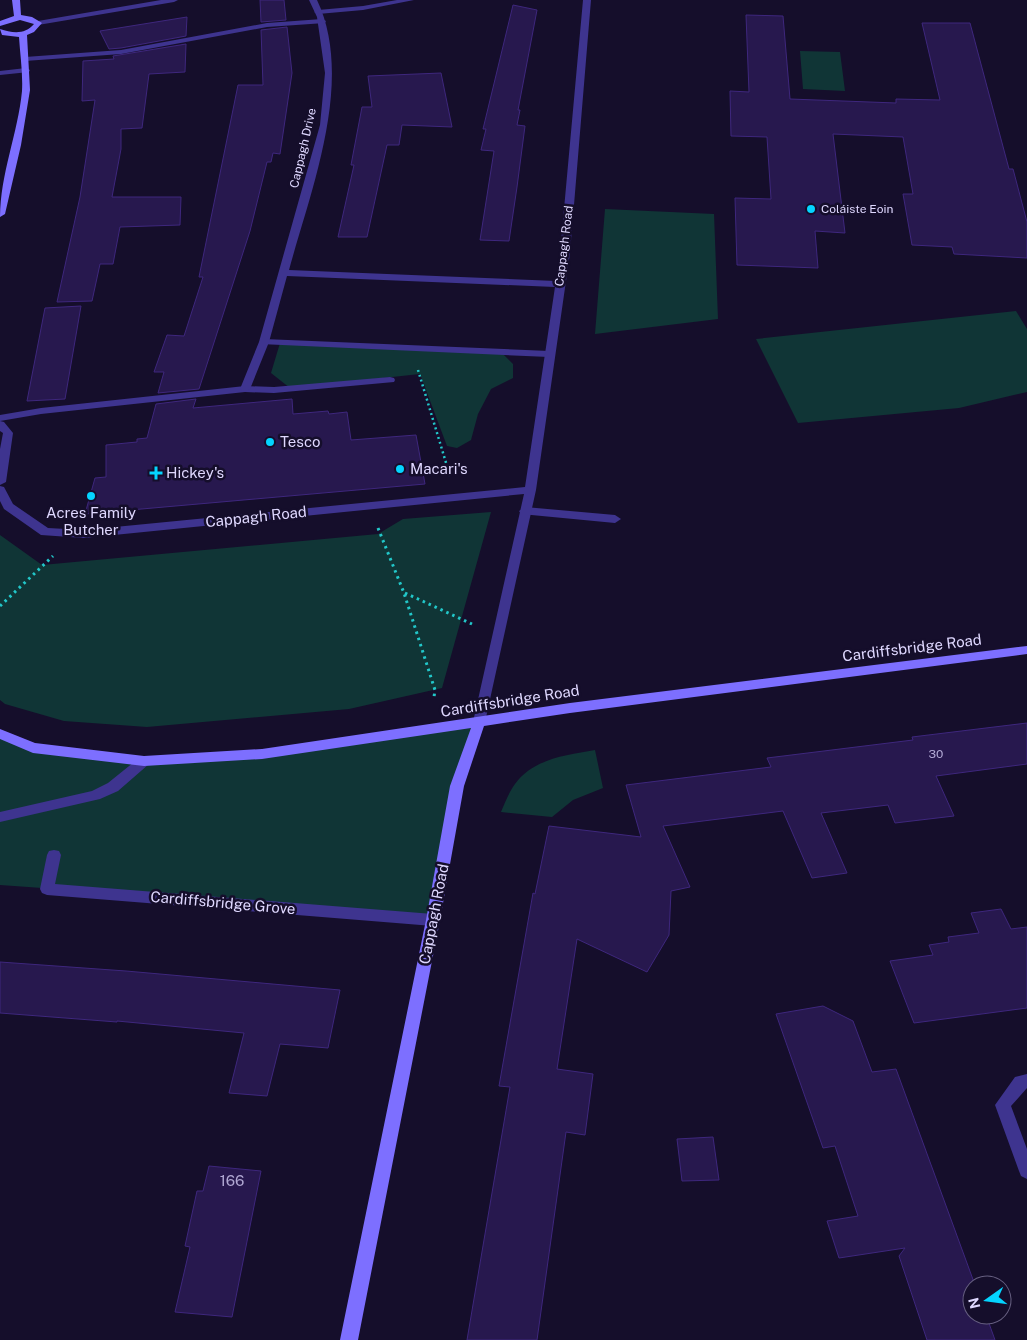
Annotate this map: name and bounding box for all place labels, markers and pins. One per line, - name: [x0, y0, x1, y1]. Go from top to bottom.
- place label: Coláiste Eoin: [821, 202, 893, 216]
- marker: Coláiste Eoin: [805, 203, 817, 215]
- place label: Tesco: [280, 433, 321, 450]
- marker: Tesco: [264, 436, 276, 448]
- place label: Macari's: [410, 460, 468, 477]
- marker: Macari's: [394, 463, 406, 475]
- place label: Hickey's: [166, 464, 224, 481]
- marker: Hickey's: [150, 467, 162, 479]
- marker: Acres Family Butcher: [85, 490, 97, 502]
- place label: Acres Family Butcher: [46, 504, 136, 538]

